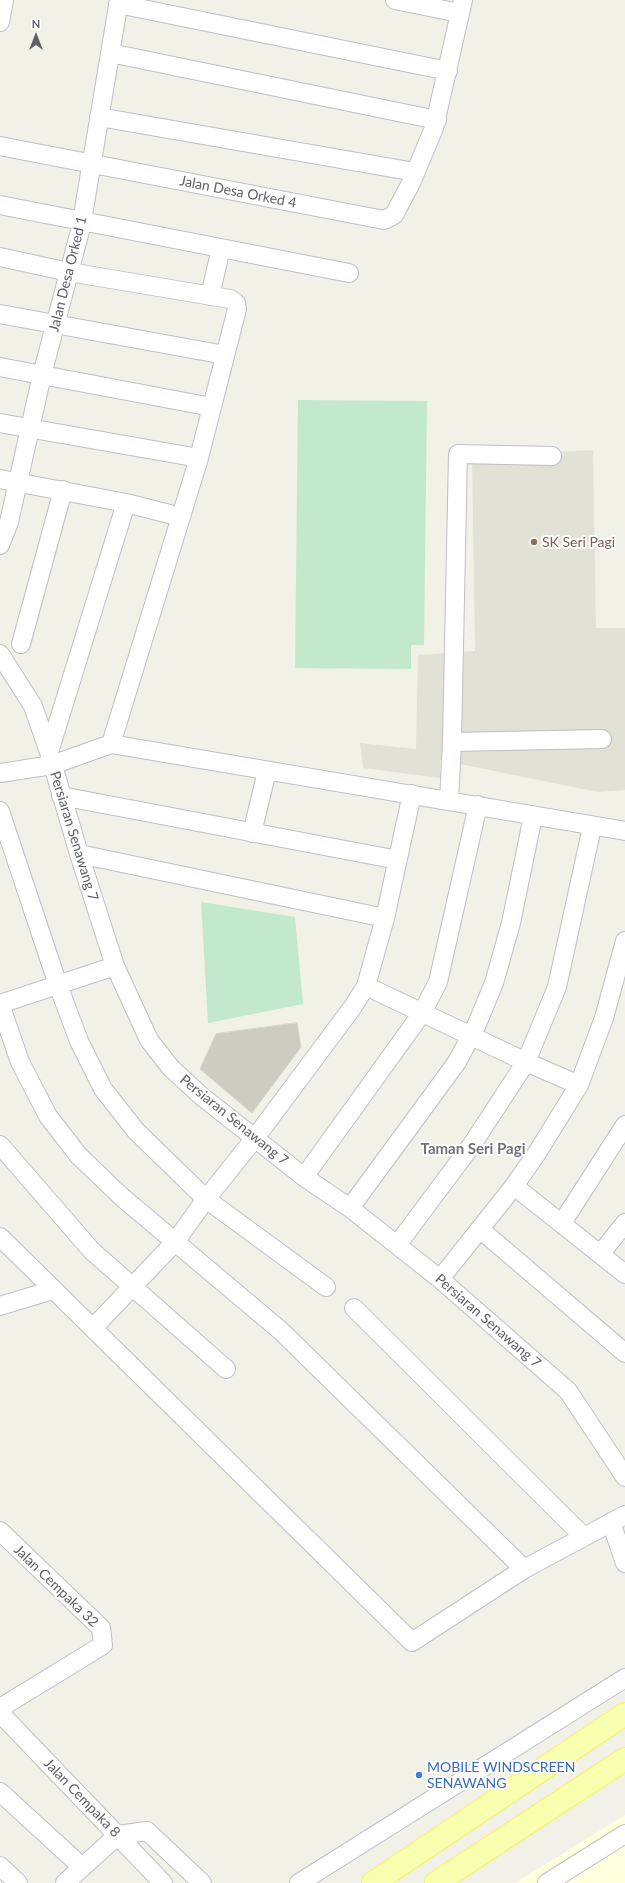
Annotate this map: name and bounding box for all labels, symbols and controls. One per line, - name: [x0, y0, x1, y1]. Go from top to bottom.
- north arrow: [16, 16, 56, 56]
- text: N: [32, 17, 40, 30]
- street label: Jalan Desa Orked 4: [178, 172, 298, 212]
- street label: Jalan Desa Orked 1: [46, 214, 90, 334]
- place label: SK Seri Pagi: [542, 534, 615, 550]
- marker: SK Seri Pagi: [529, 537, 539, 547]
- street label: Persiaran Senawang 7: [46, 769, 102, 903]
- street label: Persiaran Senawang 7: [176, 1071, 292, 1169]
- district label: Taman Seri Pagi: [421, 1140, 525, 1158]
- street label: Persiaran Senawang 7: [432, 1271, 544, 1371]
- street label: Jalan Cempaka 32: [10, 1541, 102, 1631]
- street label: Jalan Cempaka 8: [40, 1755, 124, 1841]
- place label: MOBILE WINDSCREEN SENAWANG: [427, 1759, 575, 1792]
- marker: MOBILE WINDSCREEN SENAWANG: [414, 1770, 424, 1780]

